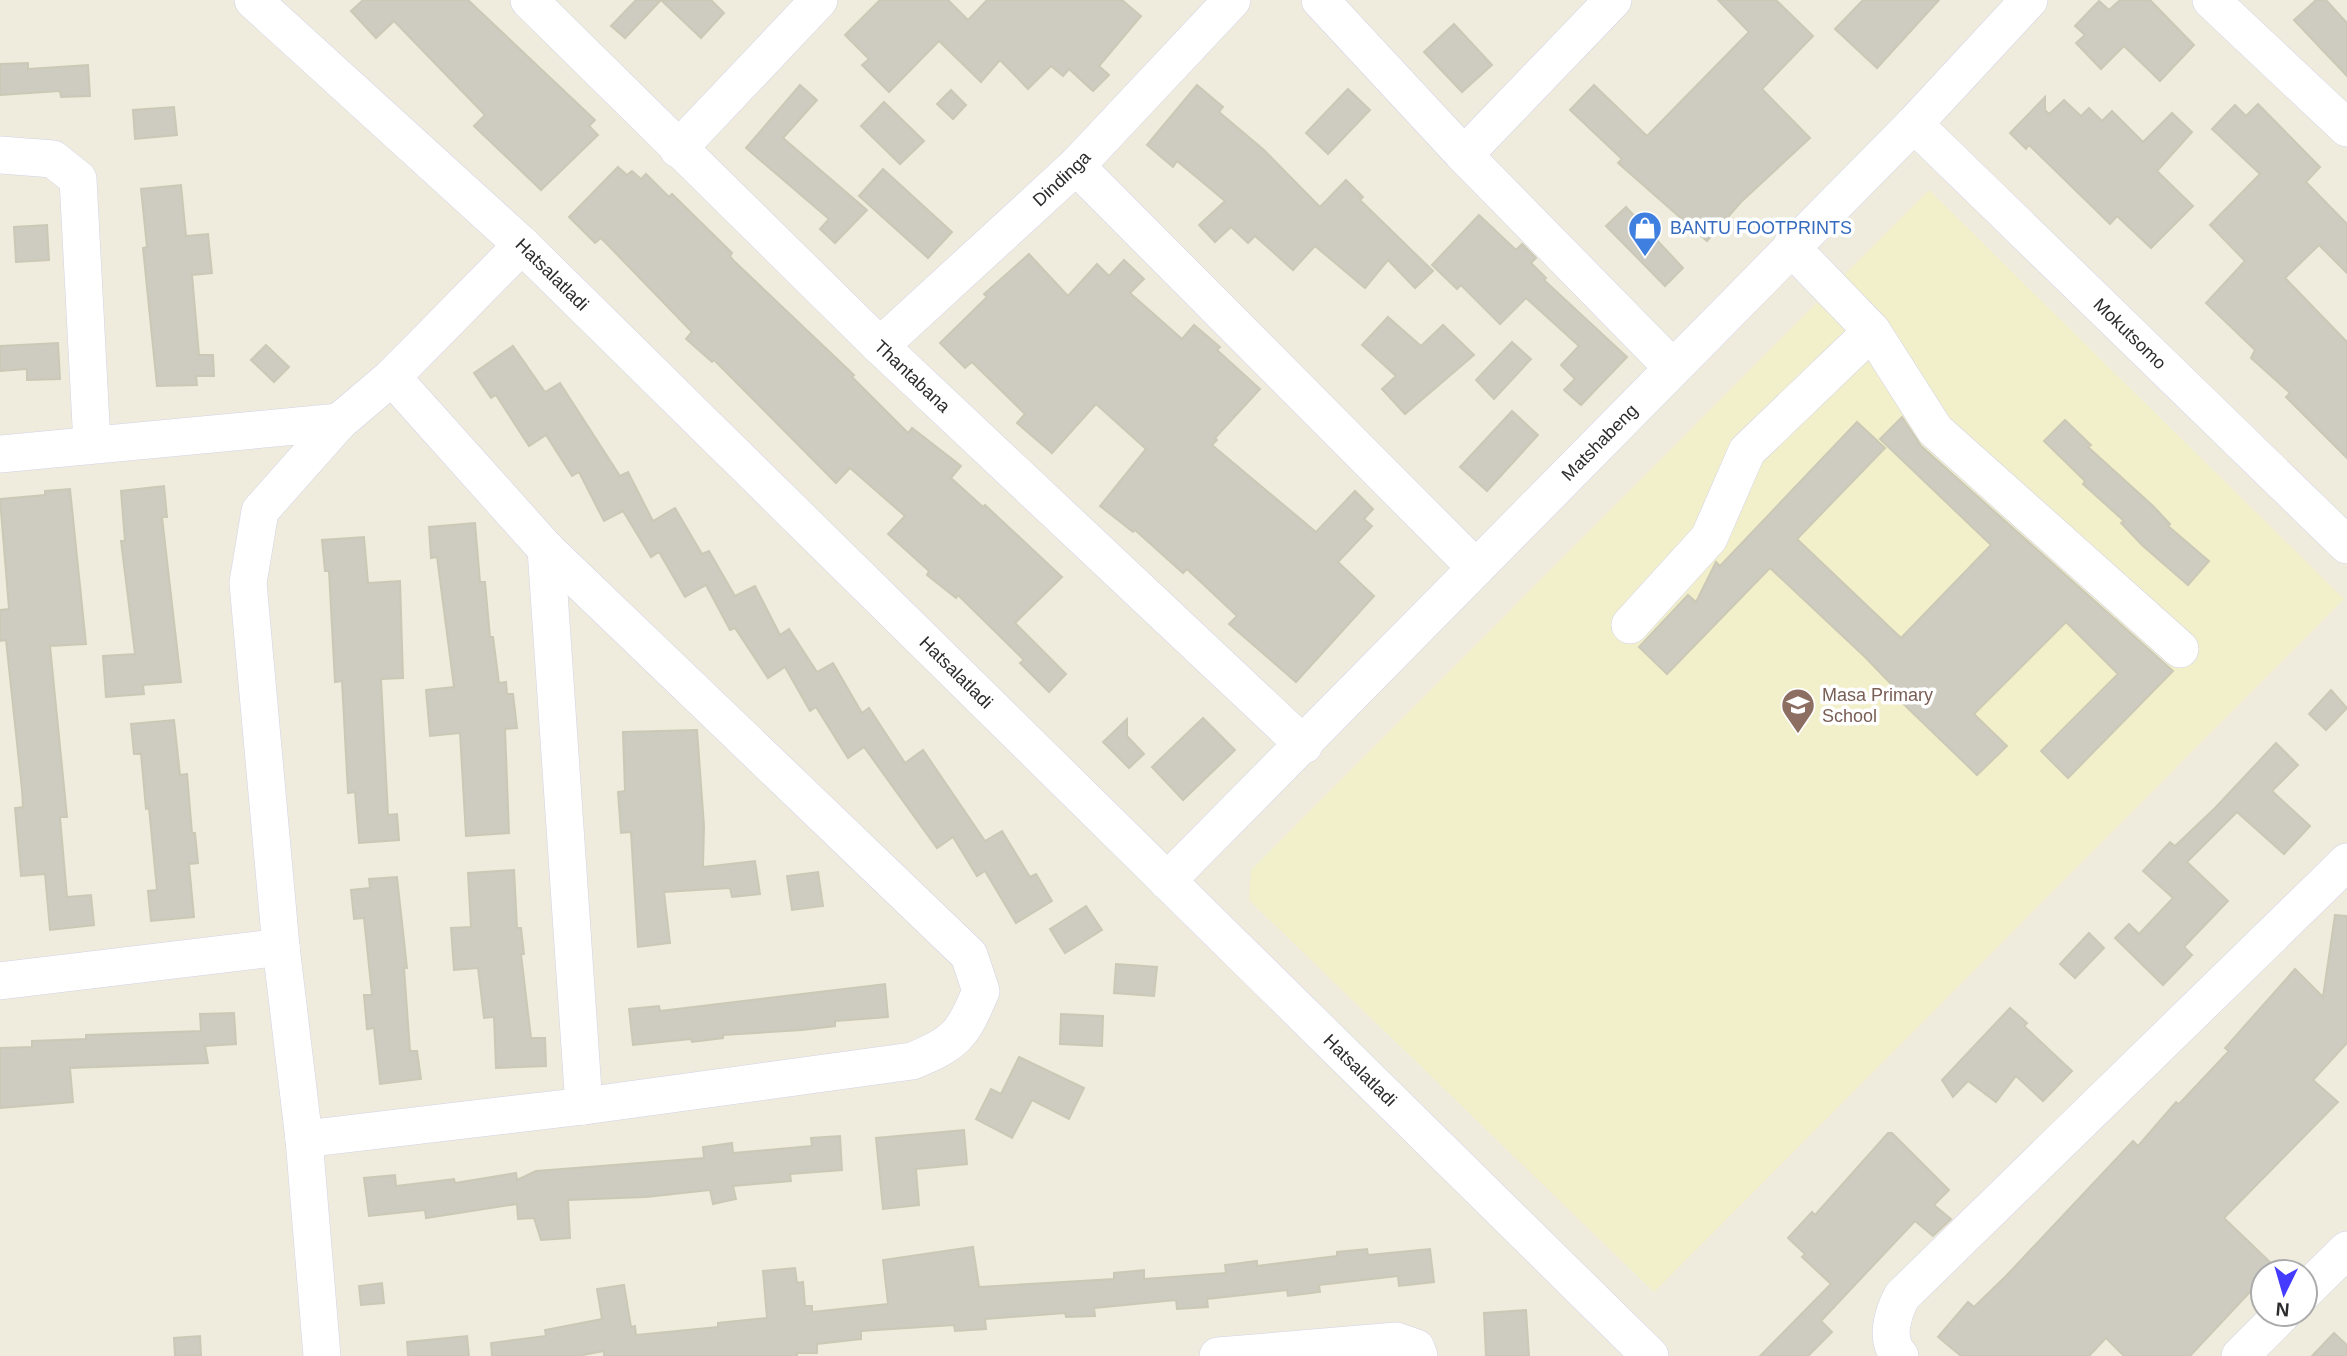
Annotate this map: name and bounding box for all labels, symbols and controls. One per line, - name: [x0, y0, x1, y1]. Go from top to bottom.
- street label: Dindinga: [1029, 146, 1095, 210]
- shop icon: BANTU FOOTPRINTS: [1626, 209, 1664, 258]
- place label: BANTU FOOTPRINTS: [1670, 218, 1852, 238]
- street label: Hatsalatladi: [511, 234, 593, 315]
- street label: Mokutsomo: [2089, 294, 2170, 373]
- street label: Thantabana: [870, 336, 955, 417]
- street label: Matshabeng: [1558, 400, 1642, 485]
- street label: Hatsalatladi: [915, 632, 997, 713]
- place label: Masa Primary School: [1822, 685, 1933, 726]
- school or university icon: Masa Primary School: [1779, 686, 1817, 735]
- street label: Hatsalatladi: [1319, 1030, 1400, 1110]
- north arrow: [2249, 1258, 2319, 1328]
- text: N: [2275, 1298, 2290, 1320]

